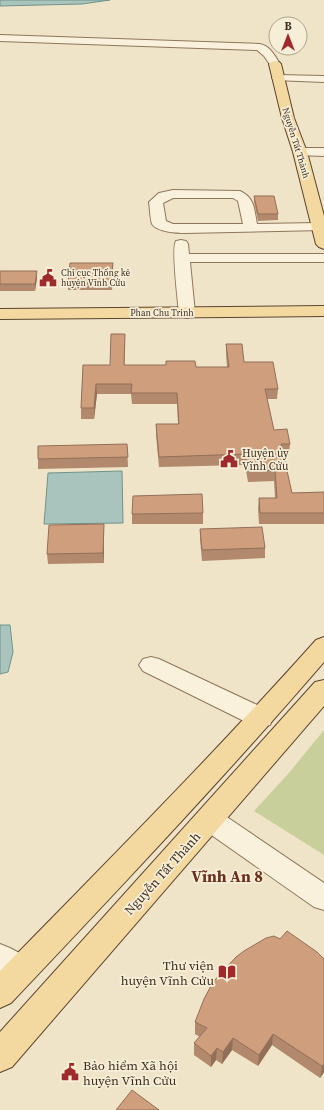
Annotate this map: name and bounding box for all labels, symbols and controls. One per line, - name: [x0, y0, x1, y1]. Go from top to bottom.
- north arrow: [268, 16, 308, 56]
- text: B: [284, 19, 292, 34]
- street label: Nguyễn Tất Thành: [280, 106, 313, 180]
- place label: Chi cục Thống kê huyện Vĩnh Cửu: [61, 267, 130, 289]
- public building icon: Chi cục Thống kê huyện Vĩnh Cửu: [38, 268, 58, 288]
- street label: Phan Chu Trinh: [130, 307, 194, 319]
- place label: Huyện ủy Vĩnh Cửu: [242, 446, 289, 474]
- public building icon: Huyện ủy Vĩnh Cửu: [219, 449, 239, 469]
- street label: Nguyễn Tất Thành: [121, 828, 204, 918]
- district label: Vĩnh An 8: [191, 865, 263, 887]
- place label: Thư viện huyện Vĩnh Cửu: [121, 957, 214, 989]
- library icon: Thư viện huyện Vĩnh Cửu: [217, 962, 237, 982]
- place label: Bảo hiểm Xã hội huyện Vĩnh Cửu: [83, 1057, 178, 1089]
- public building icon: Bảo hiểm Xã hội huyện Vĩnh Cửu: [60, 1062, 80, 1082]

